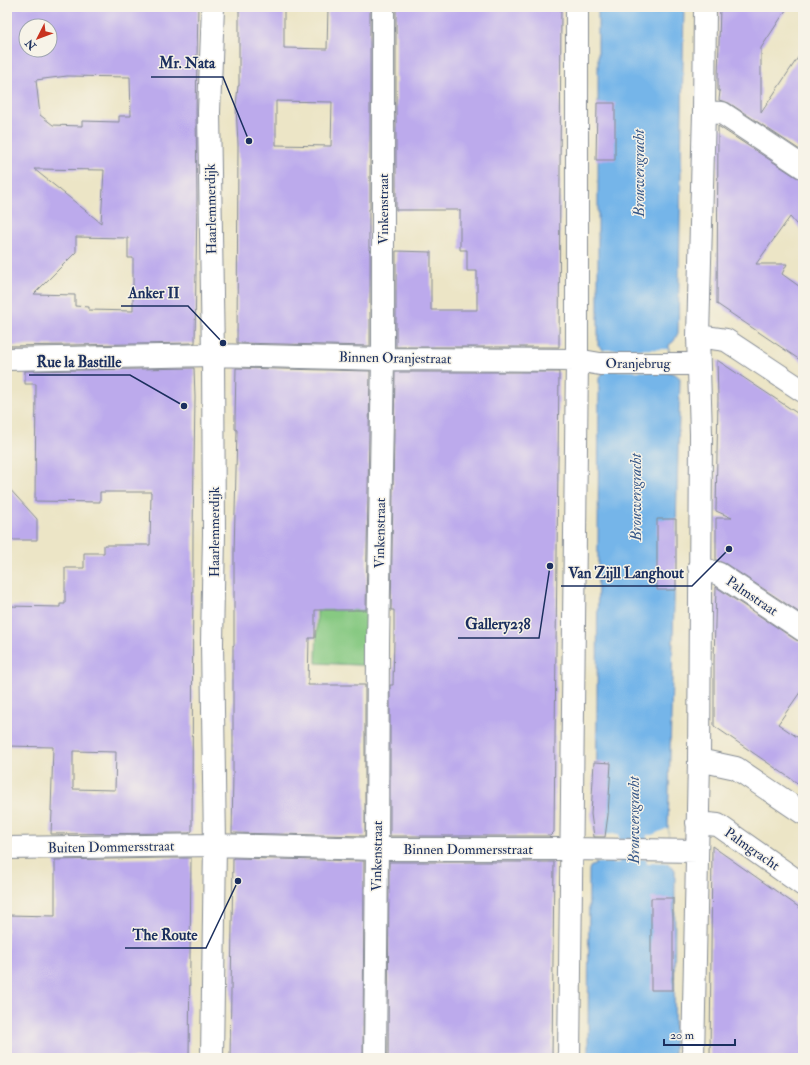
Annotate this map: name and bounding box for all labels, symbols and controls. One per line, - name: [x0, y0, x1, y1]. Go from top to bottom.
- north arrow: [18, 18, 58, 58]
- text: N: [22, 35, 40, 53]
- callout: Mr. Nata: [151, 50, 223, 77]
- text: Mr. Nata: [158, 54, 216, 73]
- water label: Brouwersgracht: [630, 128, 649, 218]
- street label: Haarlemmerdijk: [202, 163, 220, 254]
- street label: Vinkenstraat: [375, 173, 392, 244]
- callout: Anker II: [121, 279, 188, 306]
- text: Anker II: [127, 284, 180, 303]
- callout: Rue la Bastille: [29, 348, 130, 375]
- street label: Binnen Oranjestraat: [339, 349, 452, 367]
- text: Rue la Bastille: [37, 353, 122, 372]
- street label: Oranjebrug: [606, 355, 672, 372]
- water label: Brouwersgracht: [627, 452, 646, 542]
- street label: Haarlemmerdijk: [206, 486, 223, 577]
- street label: Vinkenstraat: [371, 497, 389, 569]
- callout: Van Zijll Langhout: [561, 559, 692, 586]
- text: Van Zijll Langhout: [567, 564, 684, 584]
- street label: Palmstraat: [723, 573, 781, 620]
- callout: Gallery238: [458, 611, 539, 638]
- text: Gallery238: [465, 615, 531, 635]
- water label: Brouwersgracht: [625, 775, 644, 865]
- street label: Vinkenstraat: [368, 820, 386, 892]
- street label: Palmgracht: [721, 824, 783, 874]
- street label: Buiten Dommersstraat: [47, 837, 175, 857]
- street label: Binnen Dommersstraat: [403, 841, 533, 858]
- callout: The Route: [125, 921, 206, 948]
- text: The Route: [131, 926, 198, 945]
- scale bar: [664, 1021, 735, 1047]
- text: 20 m: [670, 1028, 695, 1043]

